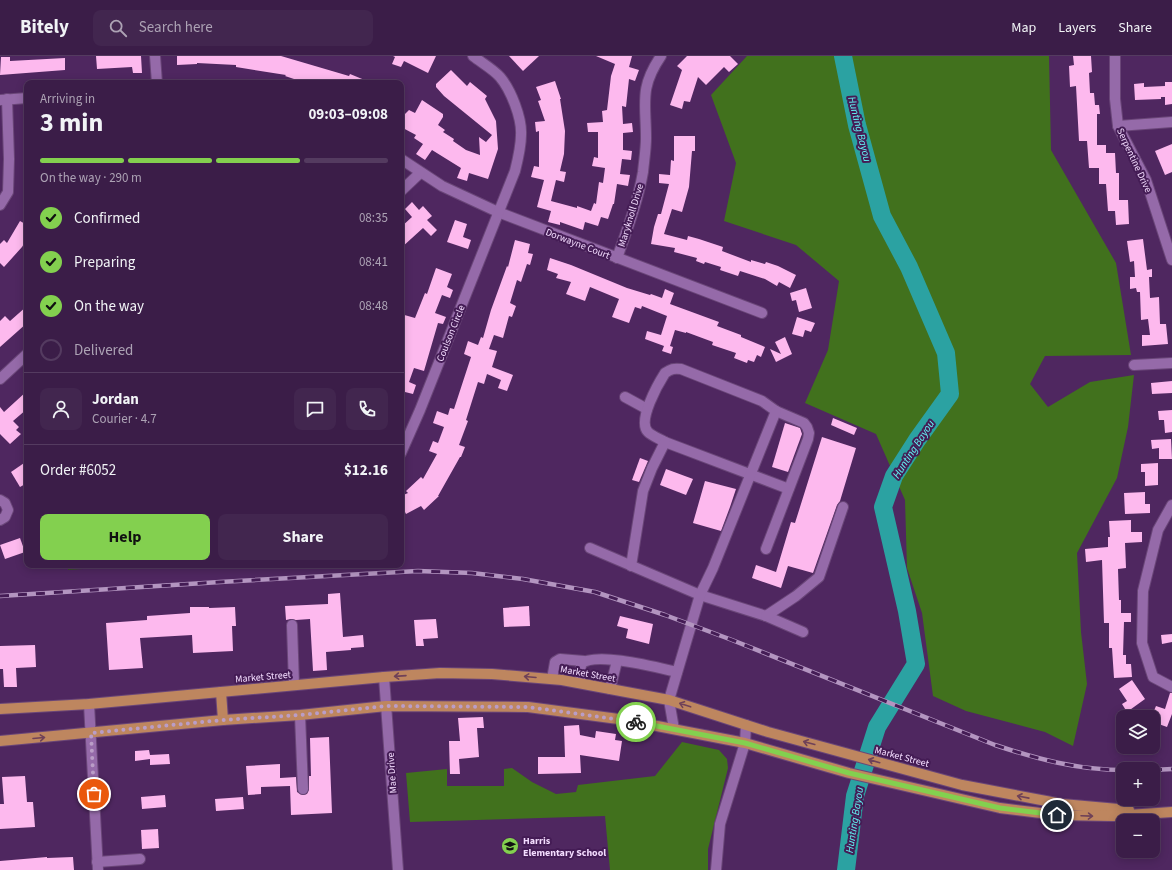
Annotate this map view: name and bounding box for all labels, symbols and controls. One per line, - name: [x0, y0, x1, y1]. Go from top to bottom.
- search box: [93, 10, 373, 46]
- text: Bitely: [20, 14, 69, 41]
- icon: search: [107, 17, 129, 39]
- text: Search here: [139, 17, 213, 38]
- text: Map: [1011, 18, 1036, 38]
- text: Layers: [1058, 18, 1096, 38]
- text: Share: [1118, 18, 1152, 38]
- text: Arriving in: [40, 90, 95, 108]
- water label: Hunting Bayou: [844, 95, 875, 164]
- text: 3 min: [40, 104, 103, 141]
- text: 09:03–09:08: [308, 104, 388, 125]
- street label: Serpentine Drive: [1113, 126, 1155, 195]
- text: On the way · 290 m: [40, 169, 142, 187]
- street label: Maryknoll Drive: [615, 182, 647, 249]
- icon: check: [40, 207, 62, 229]
- text: Confirmed: [74, 208, 140, 229]
- text: 08:35: [359, 209, 388, 227]
- street label: Dorwayne Court: [543, 225, 612, 263]
- icon: check: [40, 251, 62, 273]
- text: Preparing: [74, 252, 135, 273]
- text: 08:41: [359, 253, 388, 271]
- icon: check: [40, 295, 62, 317]
- text: On the way: [74, 296, 144, 317]
- text: 08:48: [359, 297, 388, 315]
- street label: Coulson Circle: [433, 303, 469, 364]
- text: Delivered: [74, 340, 133, 361]
- button: person: [40, 388, 82, 430]
- button: chat: [294, 388, 336, 430]
- button: phone: [346, 388, 388, 430]
- text: Jordan: [92, 389, 139, 410]
- text: Courier · 4.7: [92, 410, 157, 428]
- water label: Hunting Bayou: [889, 417, 938, 481]
- text: Order #6052: [40, 460, 116, 481]
- text: $12.16: [344, 460, 388, 481]
- button: Help: [40, 514, 210, 560]
- button: Share: [218, 514, 388, 560]
- street label: Market Street: [559, 662, 617, 686]
- street label: Market Street: [235, 668, 292, 686]
- one-way arrow: [394, 672, 407, 679]
- one-way arrow: [524, 674, 537, 681]
- one-way arrow: [679, 700, 691, 708]
- courier: [616, 702, 656, 742]
- map controls: [1116, 710, 1160, 858]
- button: layers: [1116, 710, 1160, 754]
- icon: bike: [625, 711, 647, 733]
- one-way arrow: [32, 734, 45, 741]
- one-way arrow: [803, 739, 816, 746]
- street label: Market Street: [873, 743, 931, 771]
- street label: Mae Drive: [384, 752, 400, 794]
- one-way arrow: [868, 757, 881, 764]
- button: +: [1116, 762, 1160, 806]
- pin: [77, 777, 111, 811]
- icon: bag: [83, 783, 105, 805]
- water label: Hunting Bayou: [842, 786, 867, 854]
- one-way arrow: [1017, 792, 1030, 800]
- pin: [1040, 798, 1074, 832]
- icon: home: [1046, 804, 1068, 826]
- one-way arrow: [1080, 812, 1093, 819]
- button: −: [1116, 814, 1160, 858]
- place label: Harris Elementary School: [523, 834, 606, 860]
- school or university icon: Harris Elementary School: [500, 836, 520, 856]

